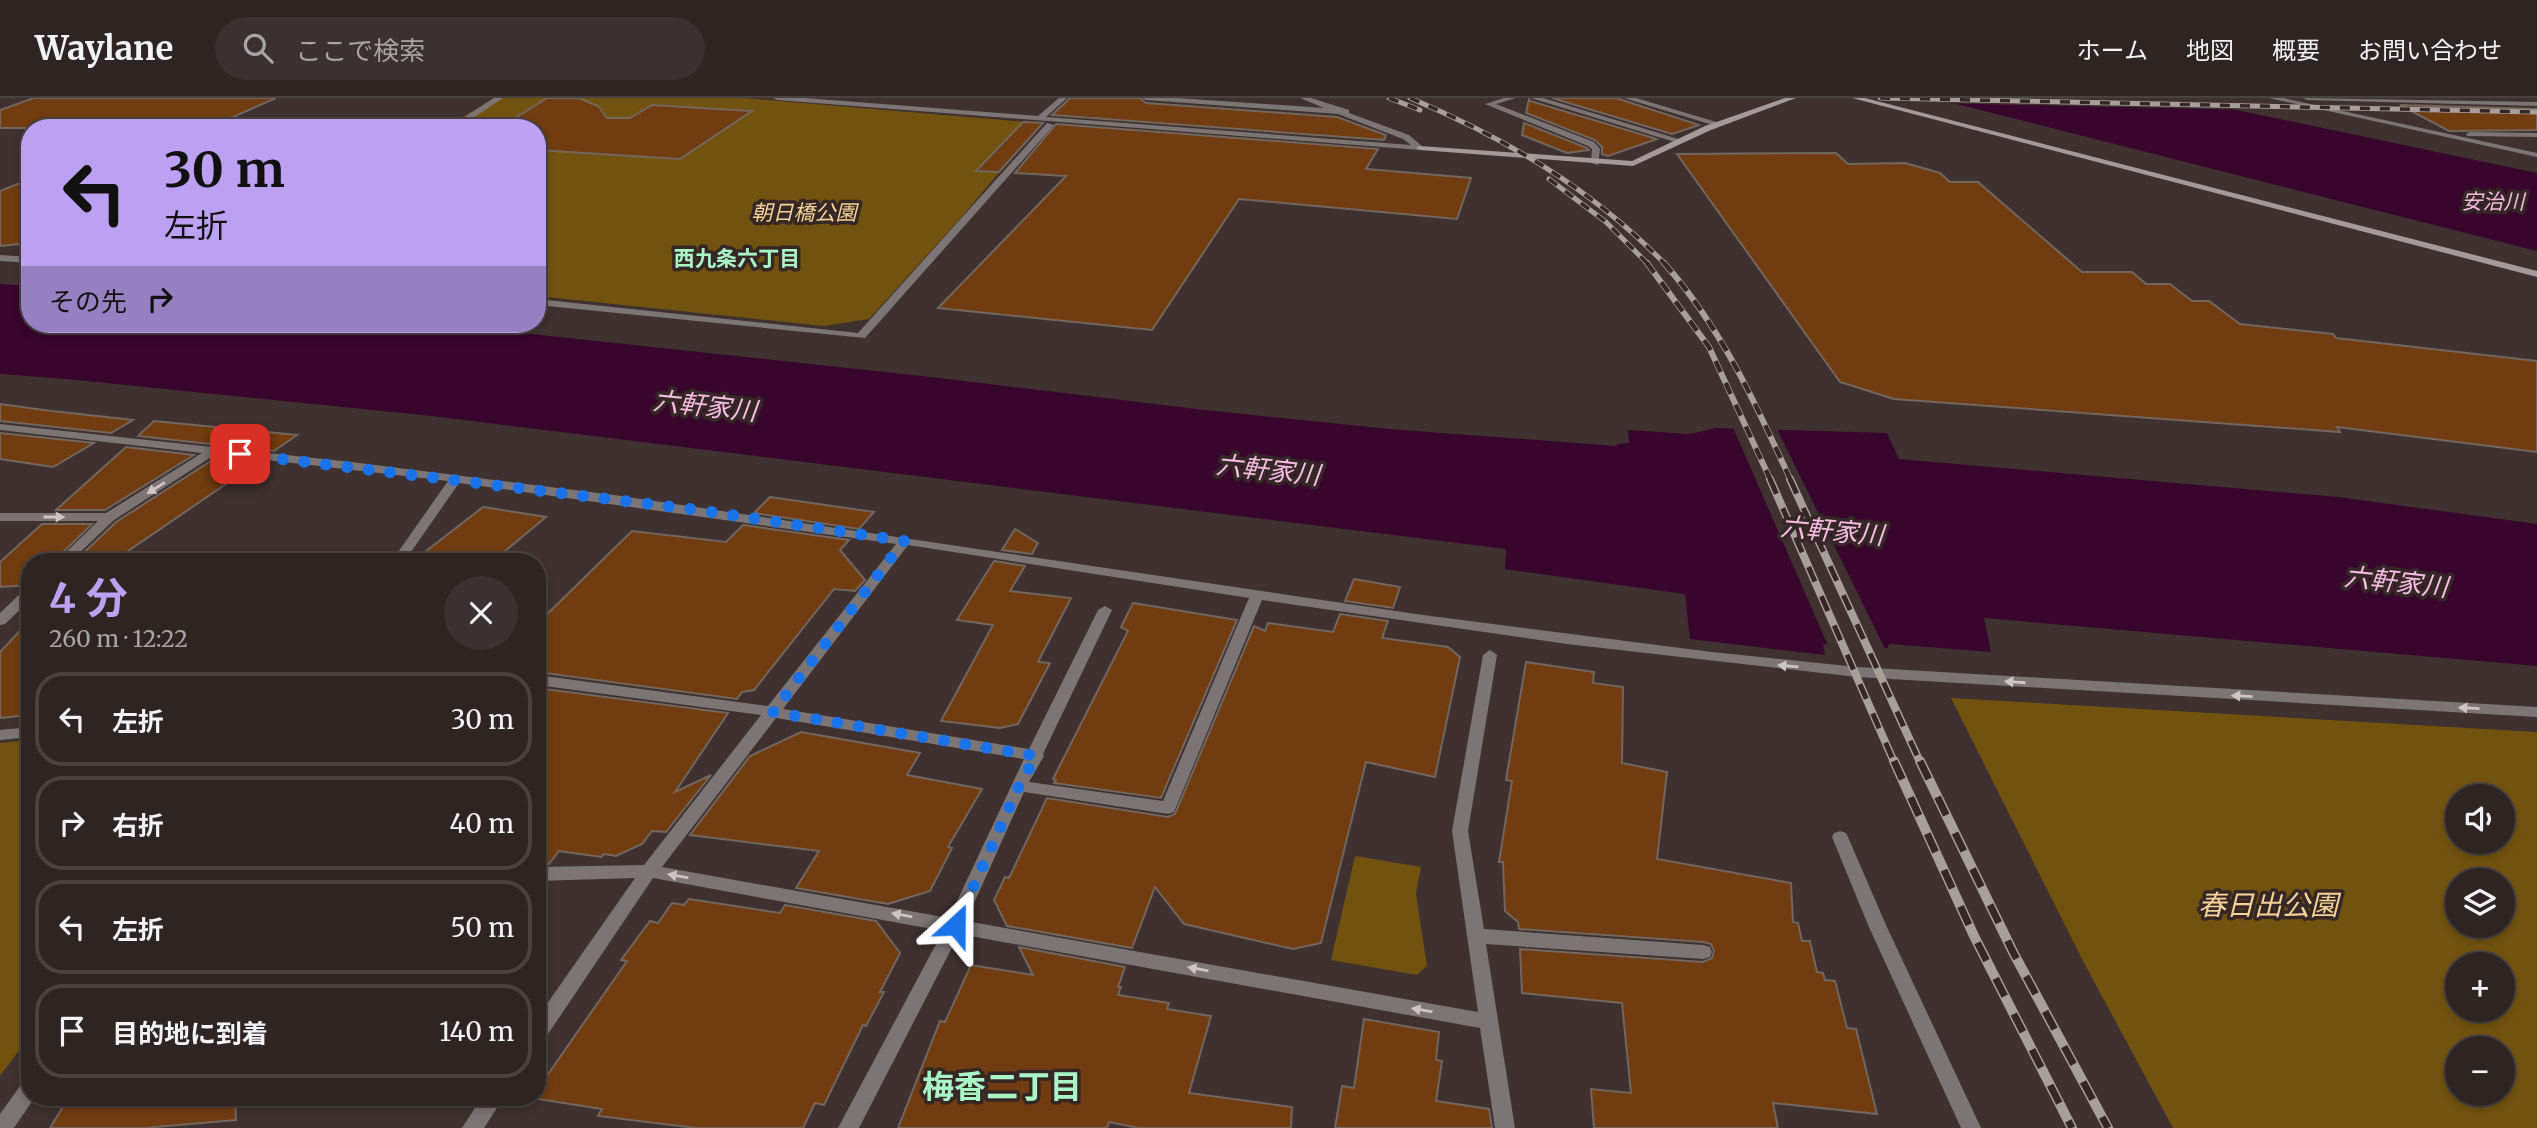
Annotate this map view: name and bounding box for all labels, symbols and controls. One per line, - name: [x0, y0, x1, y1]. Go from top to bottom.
- search box: [215, 17, 705, 80]
- text: Waylane: [35, 28, 173, 69]
- icon: search: [239, 29, 277, 67]
- text: ここで検索: [295, 34, 425, 67]
- text: ホーム: [2077, 35, 2148, 66]
- text: 地図: [2186, 35, 2234, 66]
- text: 概要: [2272, 35, 2320, 66]
- text: お問い合わせ: [2358, 35, 2502, 66]
- text: 30 m: [164, 139, 285, 200]
- icon: left: [49, 147, 140, 238]
- water label: 安治川: [2462, 188, 2526, 215]
- park label: 朝日橋公園: [752, 199, 859, 226]
- text: 左折: [164, 206, 228, 246]
- district label: 西九条六丁目: [674, 245, 800, 272]
- icon: right: [141, 280, 179, 318]
- text: その先: [49, 285, 127, 318]
- water label: 六軒家川: [652, 384, 761, 428]
- pin: [210, 424, 270, 484]
- icon: arrive: [221, 435, 259, 473]
- water label: 六軒家川: [1215, 448, 1324, 492]
- one-way arrow: [146, 481, 165, 494]
- water label: 六軒家川: [1779, 510, 1888, 552]
- one-way arrow: [44, 511, 66, 523]
- water label: 六軒家川: [2343, 560, 2452, 604]
- text: 4 分: [49, 572, 128, 624]
- button: close: [444, 576, 518, 650]
- text: 260 m · 12:22: [49, 624, 188, 653]
- one-way arrow: [1777, 660, 1799, 671]
- one-way arrow: [2003, 676, 2025, 687]
- one-way arrow: [2231, 690, 2253, 701]
- icon: left: [53, 700, 91, 738]
- text: 30 m: [451, 703, 514, 736]
- one-way arrow: [2458, 703, 2480, 714]
- text: 左折: [112, 705, 164, 738]
- map controls: [2445, 784, 2515, 1106]
- button: sound: [2445, 784, 2515, 854]
- icon: right: [53, 804, 91, 842]
- text: 40 m: [450, 807, 514, 840]
- text: 右折: [112, 809, 164, 842]
- button: layers: [2445, 868, 2515, 938]
- one-way arrow: [667, 870, 689, 881]
- park label: 春日出公園: [2198, 887, 2342, 923]
- position arrow: [919, 888, 993, 962]
- icon: left: [53, 908, 91, 946]
- one-way arrow: [891, 910, 913, 921]
- text: 50 m: [450, 911, 514, 944]
- text: 左折: [112, 913, 164, 946]
- button: +: [2445, 952, 2515, 1022]
- one-way arrow: [1187, 963, 1209, 974]
- one-way arrow: [1411, 1004, 1433, 1015]
- icon: arrive: [53, 1012, 91, 1050]
- text: 140 m: [439, 1015, 514, 1048]
- text: 目的地に到着: [112, 1017, 268, 1050]
- button: −: [2445, 1036, 2515, 1106]
- district label: 梅香二丁目: [922, 1067, 1082, 1107]

